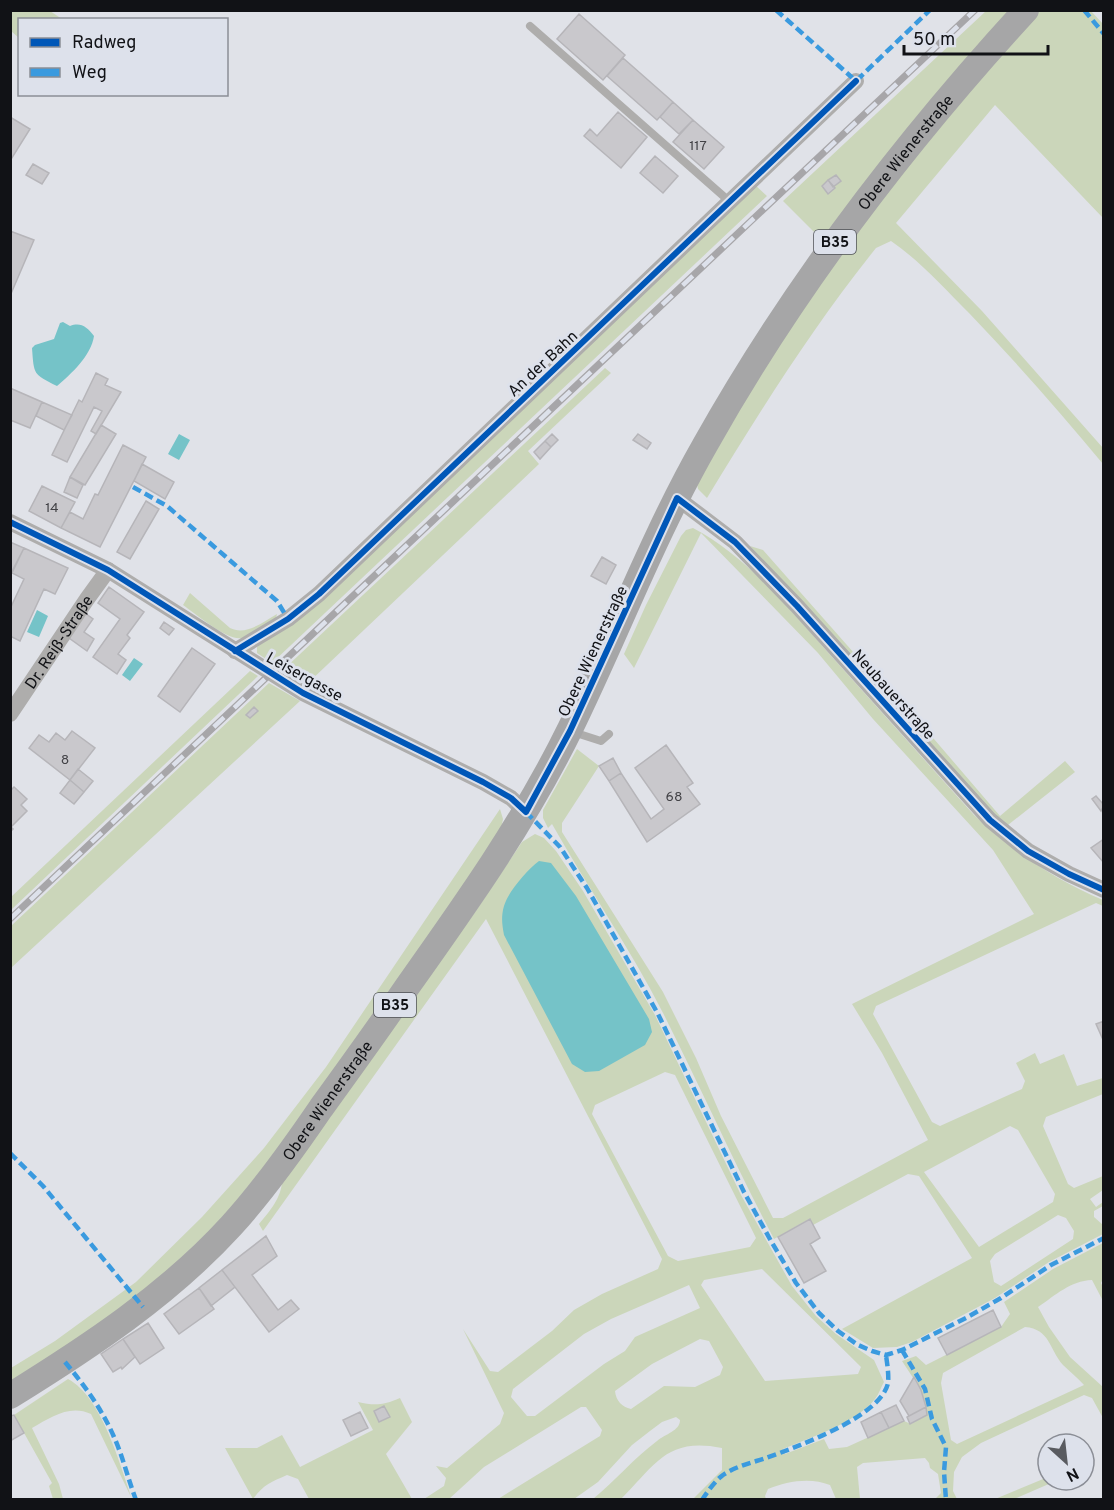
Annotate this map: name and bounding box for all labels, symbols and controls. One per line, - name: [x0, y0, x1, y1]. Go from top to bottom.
- legend: [18, 18, 228, 96]
- scale bar: [904, 18, 1048, 56]
- text: 50 m: [913, 29, 955, 52]
- text: Radweg: [72, 32, 136, 55]
- text: Weg: [72, 62, 107, 85]
- street label: Obere Wienerstraße: [854, 91, 959, 215]
- house number: 117: [689, 138, 707, 155]
- road number: B35: [814, 230, 856, 254]
- street label: An der Bahn: [504, 327, 583, 402]
- house number: 14: [45, 500, 59, 517]
- street label: Obere Wienerstraße: [555, 583, 633, 721]
- street label: Dr. Reiß-Straße: [21, 592, 99, 694]
- street label: Neubauerstraße: [847, 646, 938, 745]
- street label: Leisergasse: [262, 649, 346, 707]
- house number: 8: [61, 752, 69, 769]
- house number: 68: [666, 789, 682, 806]
- road number: B35: [374, 993, 416, 1017]
- street label: Obere Wienerstraße: [279, 1038, 378, 1165]
- north arrow: [1036, 1432, 1096, 1492]
- text: N: [1062, 1462, 1082, 1485]

